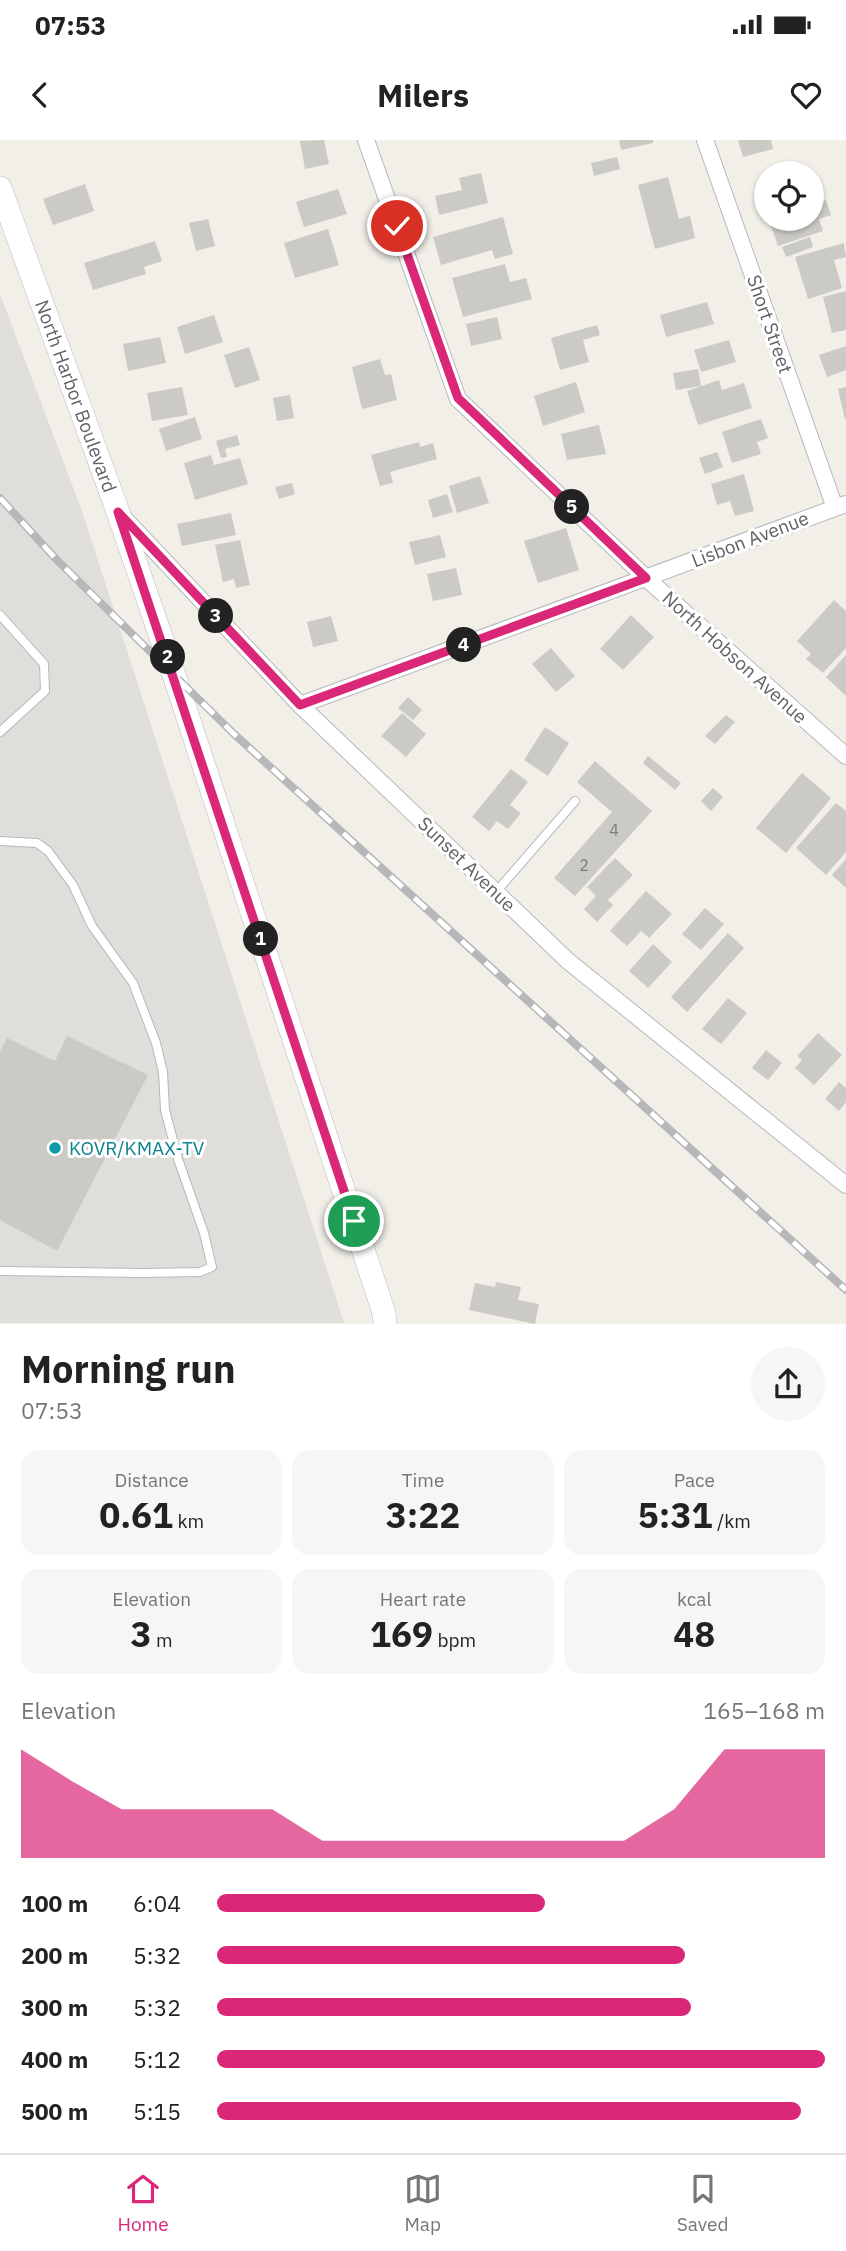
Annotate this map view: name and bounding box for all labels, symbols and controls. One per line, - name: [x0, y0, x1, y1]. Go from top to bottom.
- text: 07:53: [35, 8, 106, 42]
- text: Milers: [377, 74, 469, 116]
- icon: back: [21, 76, 59, 114]
- icon: heart: [787, 76, 825, 114]
- map controls: [754, 161, 824, 231]
- button: locate: [754, 161, 824, 231]
- pin: [367, 196, 427, 256]
- icon: check: [378, 207, 416, 245]
- street label: Short Street: [742, 271, 798, 377]
- street label: North Harbor Boulevard: [30, 296, 122, 496]
- pin: 5: [554, 490, 590, 524]
- text: 5: [566, 494, 577, 518]
- street label: Lisbon Avenue: [688, 506, 812, 572]
- street label: North Hobson Avenue: [658, 586, 812, 728]
- pin: 3: [198, 598, 234, 634]
- text: 3: [210, 603, 221, 627]
- pin: 4: [447, 628, 482, 662]
- text: 4: [458, 632, 469, 656]
- pin: 2: [150, 640, 186, 674]
- text: 2: [162, 644, 173, 668]
- street label: Sunset Avenue: [413, 811, 521, 917]
- house number: 4: [609, 820, 619, 840]
- house number: 2: [579, 855, 589, 875]
- pin: 1: [244, 922, 278, 956]
- text: 1: [255, 926, 266, 950]
- place label: KOVR/KMAX-TV: [69, 1136, 205, 1160]
- marker: KOVR/KMAX-TV: [47, 1140, 63, 1156]
- pin: [324, 1191, 384, 1251]
- icon: arrive: [335, 1202, 373, 1240]
- text: Morning run: [21, 1344, 236, 1393]
- button: share: [751, 1347, 825, 1421]
- text: 07:53: [21, 1395, 83, 1425]
- text: Distance: [115, 1468, 189, 1492]
- text: Time: [402, 1468, 444, 1492]
- text: Pace: [674, 1468, 715, 1492]
- text: 0.61: [99, 1492, 173, 1538]
- text: 3:22: [386, 1492, 460, 1538]
- text: 5:31: [638, 1492, 712, 1538]
- text: km: [173, 1509, 204, 1533]
- text: /km: [712, 1509, 751, 1533]
- text: Elevation: [112, 1587, 191, 1611]
- text: Heart rate: [380, 1587, 466, 1611]
- text: kcal: [677, 1587, 712, 1611]
- text: 3: [131, 1611, 152, 1657]
- text: 169: [370, 1611, 433, 1657]
- text: 48: [673, 1611, 715, 1657]
- text: m: [152, 1628, 173, 1652]
- text: bpm: [433, 1628, 476, 1652]
- text: Elevation: [21, 1695, 116, 1725]
- text: 165–168 m: [703, 1695, 825, 1725]
- text: 100 m: [21, 1888, 88, 1918]
- text: 6:04: [133, 1888, 181, 1918]
- text: 200 m: [21, 1940, 88, 1970]
- text: 5:32: [133, 1940, 181, 1970]
- text: 300 m: [21, 1992, 88, 2022]
- text: 5:32: [133, 1992, 181, 2022]
- text: 400 m: [21, 2044, 88, 2074]
- text: 5:12: [133, 2044, 181, 2074]
- text: 500 m: [21, 2096, 88, 2126]
- text: 5:15: [133, 2096, 181, 2126]
- tab: Home: [118, 2170, 169, 2236]
- tab: Map: [404, 2170, 442, 2236]
- tab: Saved: [677, 2170, 728, 2236]

